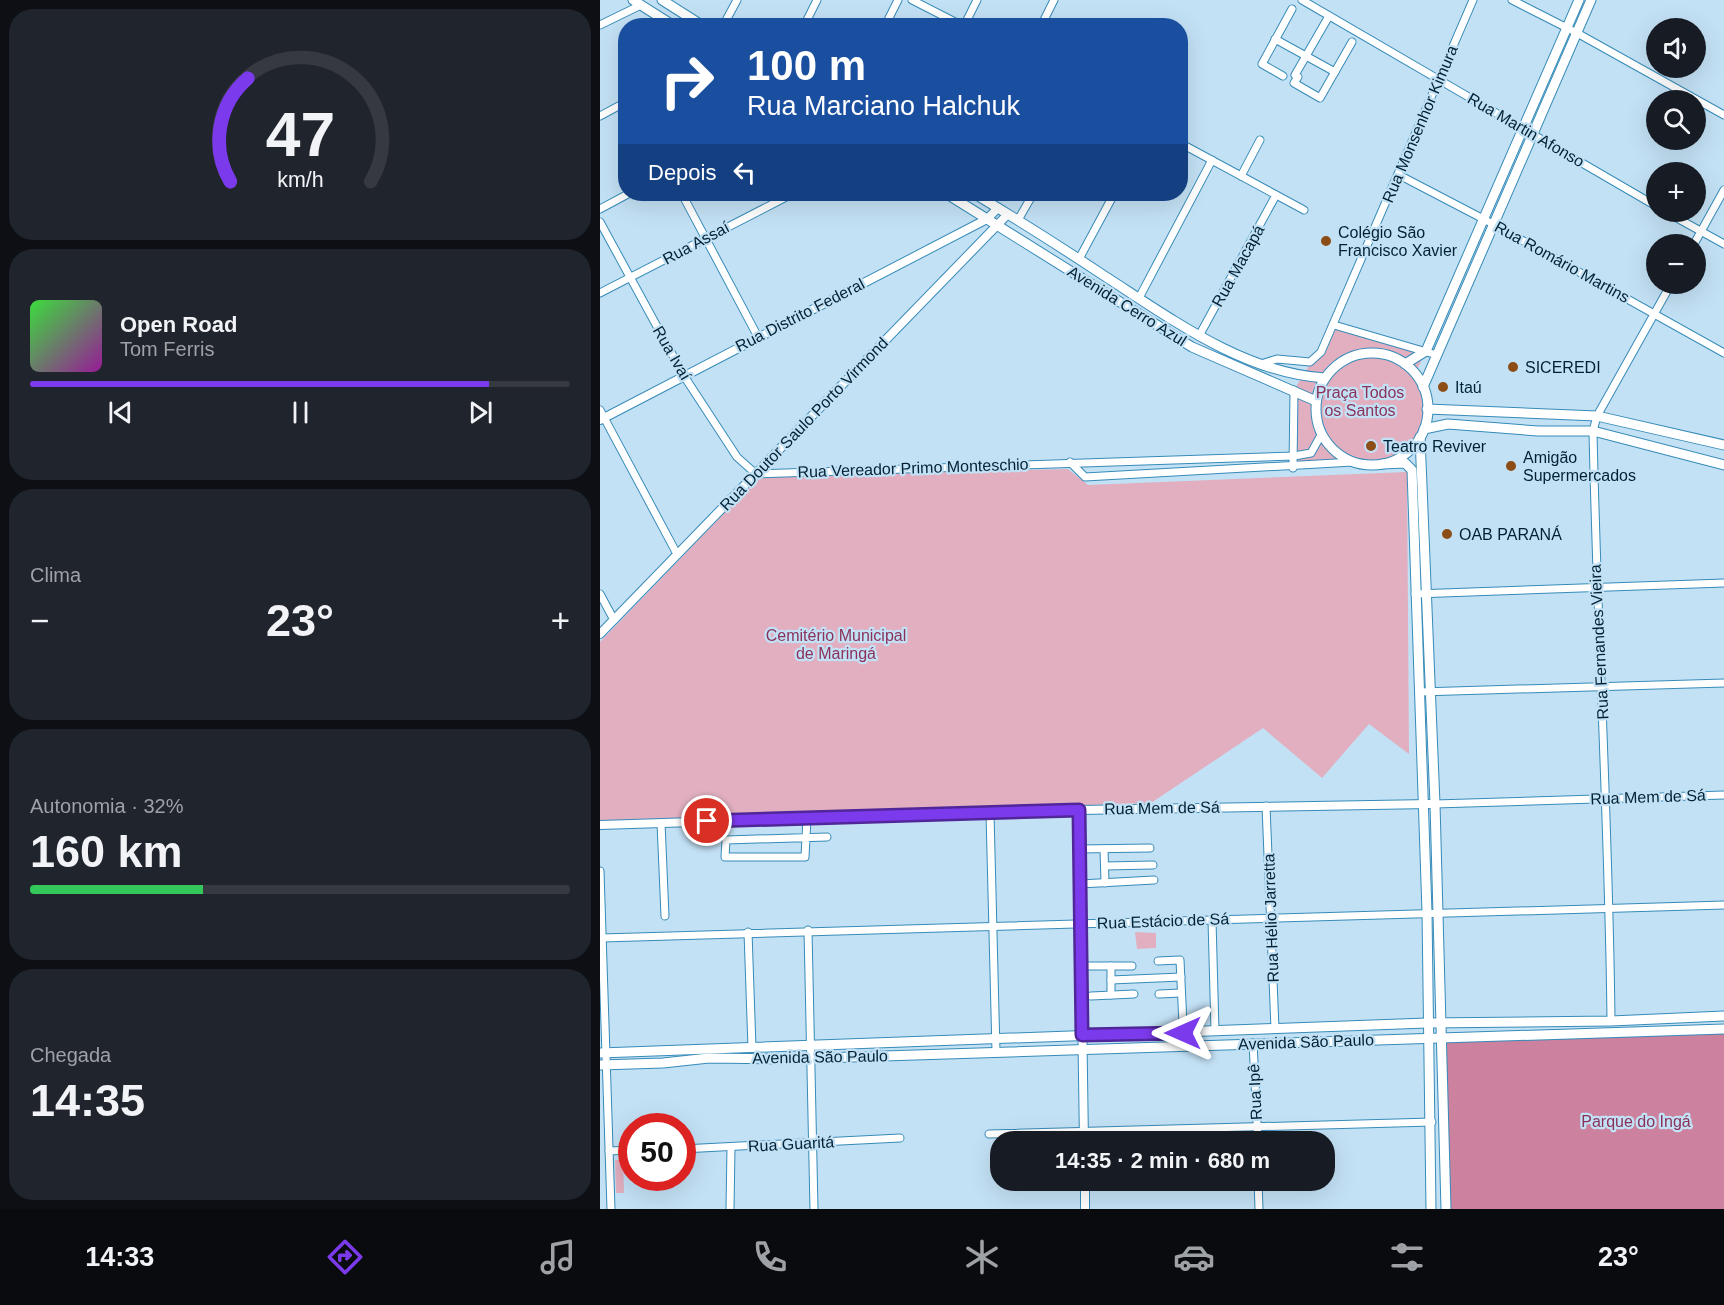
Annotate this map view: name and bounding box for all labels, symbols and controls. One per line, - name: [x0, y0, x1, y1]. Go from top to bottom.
- map controls: [1646, 18, 1706, 294]
- button: sound: [1646, 18, 1706, 78]
- icon: right: [648, 42, 726, 120]
- text: 100 m: [747, 42, 866, 89]
- street label: Rua Monsenhor Kimura: [1379, 43, 1461, 205]
- street label: Rua Martin Afonso: [1465, 90, 1587, 170]
- button: search: [1646, 90, 1706, 150]
- text: Rua Marciano Halchuk: [747, 91, 1020, 121]
- text: 47: [265, 100, 335, 169]
- icon: left: [728, 156, 761, 189]
- text: Depois: [648, 160, 716, 185]
- button: +: [1646, 162, 1706, 222]
- text: km/h: [277, 168, 323, 192]
- street label: Rua Assaí: [660, 218, 733, 268]
- street label: Rua Romário Martins: [1492, 218, 1632, 306]
- street label: Rua Macapá: [1209, 222, 1267, 310]
- place label: Colégio São Francisco Xavier: [1338, 224, 1458, 259]
- marker: Colégio São Francisco Xavier: [1319, 234, 1333, 248]
- button: −: [1646, 234, 1706, 294]
- street label: Avenida Cerro Azul: [1065, 263, 1189, 349]
- street label: Rua Distrito Federal: [733, 275, 867, 355]
- text: Open Road: [120, 312, 237, 337]
- street label: Rua Ivaí: [650, 323, 695, 384]
- street label: Rua Doutor Saulo Porto Virmond: [717, 334, 891, 514]
- text: Tom Ferris: [120, 338, 214, 360]
- place label: SICEREDI: [1525, 359, 1601, 376]
- marker: SICEREDI: [1506, 360, 1520, 374]
- place label: Itaú: [1455, 379, 1482, 396]
- marker: Itaú: [1436, 380, 1450, 394]
- park label: Praça Todos os Santos: [1316, 384, 1404, 419]
- icon: previous: [104, 396, 137, 429]
- icon: pause: [284, 396, 317, 429]
- icon: next: [464, 396, 497, 429]
- place label: Teatro Reviver: [1383, 438, 1487, 455]
- marker: Teatro Reviver: [1364, 439, 1378, 453]
- place label: Amigão Supermercados: [1523, 449, 1636, 484]
- street label: Rua Vereador Primo Monteschio: [797, 455, 1029, 481]
- marker: Amigão Supermercados: [1504, 459, 1518, 473]
- place label: OAB PARANÁ: [1459, 525, 1562, 543]
- marker: OAB PARANÁ: [1440, 527, 1454, 541]
- text: Clima: [30, 564, 81, 586]
- street label: Rua Fernandes Vieira: [1586, 564, 1612, 720]
- text: 23°: [266, 595, 334, 646]
- text: −: [30, 602, 49, 639]
- text: +: [551, 602, 570, 639]
- park label: Cemitério Municipal de Maringá: [766, 627, 906, 662]
- street label: Rua Mem de Sá: [1590, 786, 1706, 808]
- text: Autonomia · 32%: [30, 795, 183, 817]
- pin: [681, 795, 732, 846]
- street label: Rua Mem de Sá: [1104, 798, 1220, 818]
- icon: arrive: [690, 804, 723, 837]
- text: 160 km: [30, 826, 183, 877]
- street label: Rua Hélio Jarretta: [1260, 853, 1282, 983]
- street label: Rua Estácio de Sá: [1096, 910, 1230, 932]
- position arrow: [1151, 1001, 1215, 1065]
- street label: Avenida São Paulo: [1238, 1031, 1374, 1053]
- text: Chegada: [30, 1044, 111, 1066]
- street label: Avenida São Paulo: [752, 1047, 888, 1067]
- street label: Rua Ipê: [1245, 1063, 1265, 1120]
- text: 14:35: [30, 1075, 145, 1126]
- speed limit sign: 50: [618, 1113, 696, 1191]
- park label: Parque do Ingá: [1581, 1113, 1691, 1130]
- street label: Rua Guaritá: [747, 1133, 835, 1155]
- text: 14:35 · 2 min · 680 m: [1055, 1148, 1270, 1173]
- icon: directions: [324, 1236, 366, 1278]
- icon: music: [537, 1236, 579, 1278]
- icon: phone: [749, 1236, 791, 1278]
- icon: climate: [961, 1236, 1003, 1278]
- icon: car: [1173, 1236, 1215, 1278]
- icon: filters: [1386, 1236, 1428, 1278]
- text: 14:33: [85, 1242, 154, 1272]
- text: 23°: [1598, 1242, 1639, 1272]

